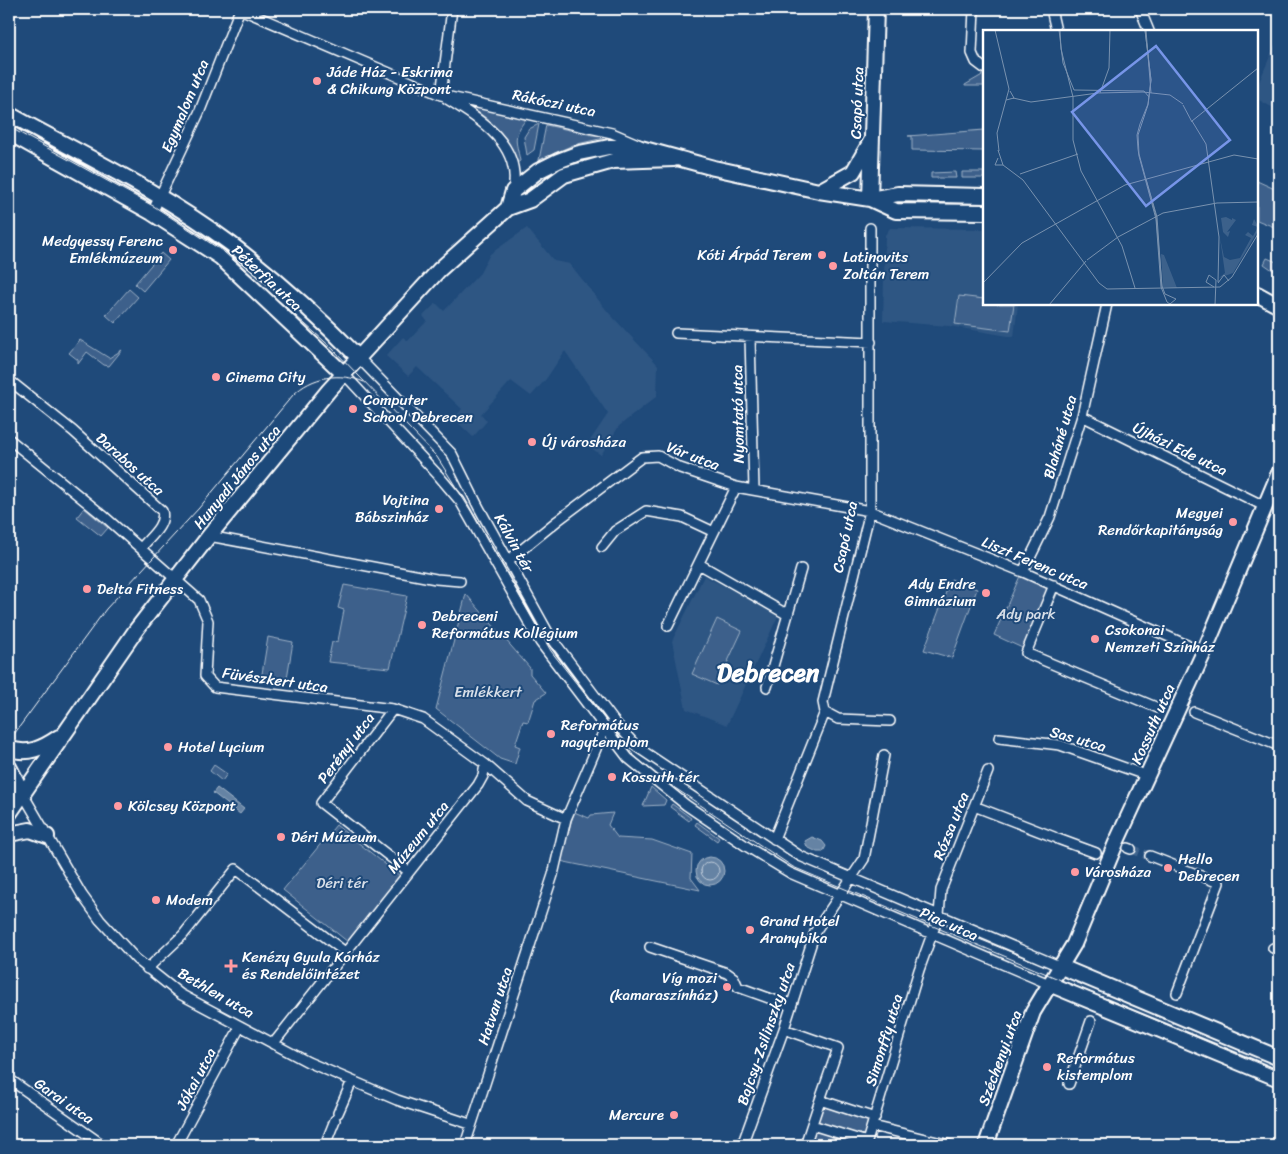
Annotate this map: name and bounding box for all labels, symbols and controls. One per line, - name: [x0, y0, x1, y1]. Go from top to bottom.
- inset map: [983, 30, 1258, 305]
- street label: Egymalom utca: [154, 55, 217, 157]
- place label: Jáde Ház - Eskrima & Chikung Központ: [326, 59, 453, 102]
- street label: Csapó utca: [843, 66, 871, 140]
- marker: Jáde Ház - Eskrima & Chikung Központ: [311, 75, 323, 87]
- street label: Rákóczi utca: [510, 82, 598, 125]
- place label: Medgyessy Ferenc Emlékmúzeum: [42, 228, 164, 271]
- street label: Péterfia utca: [226, 238, 309, 318]
- place label: Kóti Árpád Terem: [697, 242, 812, 268]
- marker: Medgyessy Ferenc Emlékmúzeum: [167, 244, 179, 256]
- place label: Latinovits Zoltán Terem: [843, 244, 929, 287]
- marker: Kóti Árpád Terem: [816, 249, 828, 261]
- marker: Latinovits Zoltán Terem: [827, 260, 839, 272]
- place label: Cinema City: [226, 364, 306, 390]
- street label: Nyomtató utca: [724, 364, 752, 464]
- marker: Cinema City: [210, 371, 222, 383]
- place label: Computer School Debrecen: [363, 387, 473, 430]
- street label: Blaháné utca: [1036, 392, 1084, 482]
- marker: Computer School Debrecen: [347, 403, 359, 415]
- street label: Újházi Ede utca: [1128, 415, 1232, 483]
- street label: Hunyadi János utca: [187, 419, 288, 535]
- street label: Darabos utca: [90, 426, 171, 503]
- place label: Új városháza: [542, 429, 626, 455]
- street label: Vár utca: [663, 434, 724, 478]
- marker: Új városháza: [526, 436, 538, 448]
- place label: Vojtina Bábszinház: [355, 487, 430, 530]
- street label: Csapó utca: [825, 498, 865, 575]
- place label: Megyei Rendőrkapitányság: [1098, 500, 1224, 543]
- marker: Vojtina Bábszinház: [433, 503, 445, 515]
- street label: Kálvin tér: [487, 508, 541, 578]
- marker: Megyei Rendőrkapitányság: [1227, 516, 1239, 528]
- street label: Liszt Ferenc utca: [978, 529, 1093, 597]
- place label: Ady Endre Gimnázium: [905, 571, 976, 614]
- place label: Delta Fitness: [97, 576, 184, 602]
- marker: Delta Fitness: [81, 583, 93, 595]
- marker: Ady Endre Gimnázium: [980, 587, 992, 599]
- park label: Ady park: [996, 601, 1056, 627]
- place label: Debreceni Református Kollégium: [432, 603, 578, 646]
- place label: Csokonai Nemzeti Színház: [1105, 617, 1216, 660]
- marker: Debreceni Református Kollégium: [416, 619, 428, 631]
- marker: Csokonai Nemzeti Színház: [1089, 633, 1101, 645]
- district label: Debrecen: [717, 650, 820, 695]
- street label: Füvészkert utca: [221, 660, 330, 700]
- park label: Emlékkert: [454, 679, 523, 705]
- street label: Kossuth utca: [1124, 679, 1183, 769]
- street label: Perényi utca: [310, 706, 382, 789]
- place label: Református nagytemplom: [561, 712, 649, 755]
- street label: Sas utca: [1047, 719, 1110, 760]
- marker: Református nagytemplom: [545, 728, 557, 740]
- place label: Hotel Lycium: [178, 734, 264, 760]
- marker: Hotel Lycium: [162, 741, 174, 753]
- place label: Kossuth tér: [622, 764, 700, 790]
- marker: Kossuth tér: [606, 771, 618, 783]
- street label: Rózsa utca: [926, 788, 977, 864]
- place label: Kölcsey Központ: [128, 793, 237, 819]
- street label: Múzeum utca: [380, 794, 456, 879]
- marker: Kölcsey Központ: [112, 800, 124, 812]
- place label: Déri Múzeum: [291, 824, 377, 850]
- marker: Déri Múzeum: [275, 831, 287, 843]
- place label: Hello Debrecen: [1178, 846, 1240, 889]
- place label: Városháza: [1085, 859, 1152, 885]
- marker: Hello Debrecen: [1162, 862, 1174, 874]
- marker: Városháza: [1069, 866, 1081, 878]
- park label: Déri tér: [316, 870, 368, 896]
- place label: Modem: [166, 887, 213, 913]
- marker: Modem: [150, 894, 162, 906]
- street label: Piac utca: [915, 900, 983, 949]
- place label: Grand Hotel Aranybika: [759, 908, 840, 951]
- marker: Grand Hotel Aranybika: [744, 924, 756, 936]
- place label: Kenézy Gyula Kórház és Rendelőintézet: [242, 944, 380, 987]
- marker: Kenézy Gyula Kórház és Rendelőintézet: [224, 959, 238, 973]
- street label: Bajcsy-Zsilinszky utca: [729, 959, 803, 1109]
- street label: Bethlen utca: [173, 960, 260, 1026]
- street label: Hatvan utca: [470, 963, 520, 1048]
- place label: Víg mozi (kamaraszínház): [609, 965, 718, 1008]
- marker: Víg mozi (kamaraszínház): [721, 981, 733, 993]
- street label: Simonffy utca: [858, 990, 910, 1089]
- street label: Széchenyi utca: [971, 1006, 1030, 1110]
- street label: Jókai utca: [168, 1043, 224, 1116]
- place label: Református kistemplom: [1057, 1045, 1135, 1088]
- marker: Református kistemplom: [1041, 1061, 1053, 1073]
- street label: Garai utca: [29, 1071, 100, 1131]
- place label: Mercure: [609, 1102, 664, 1128]
- marker: Mercure: [668, 1109, 680, 1121]

